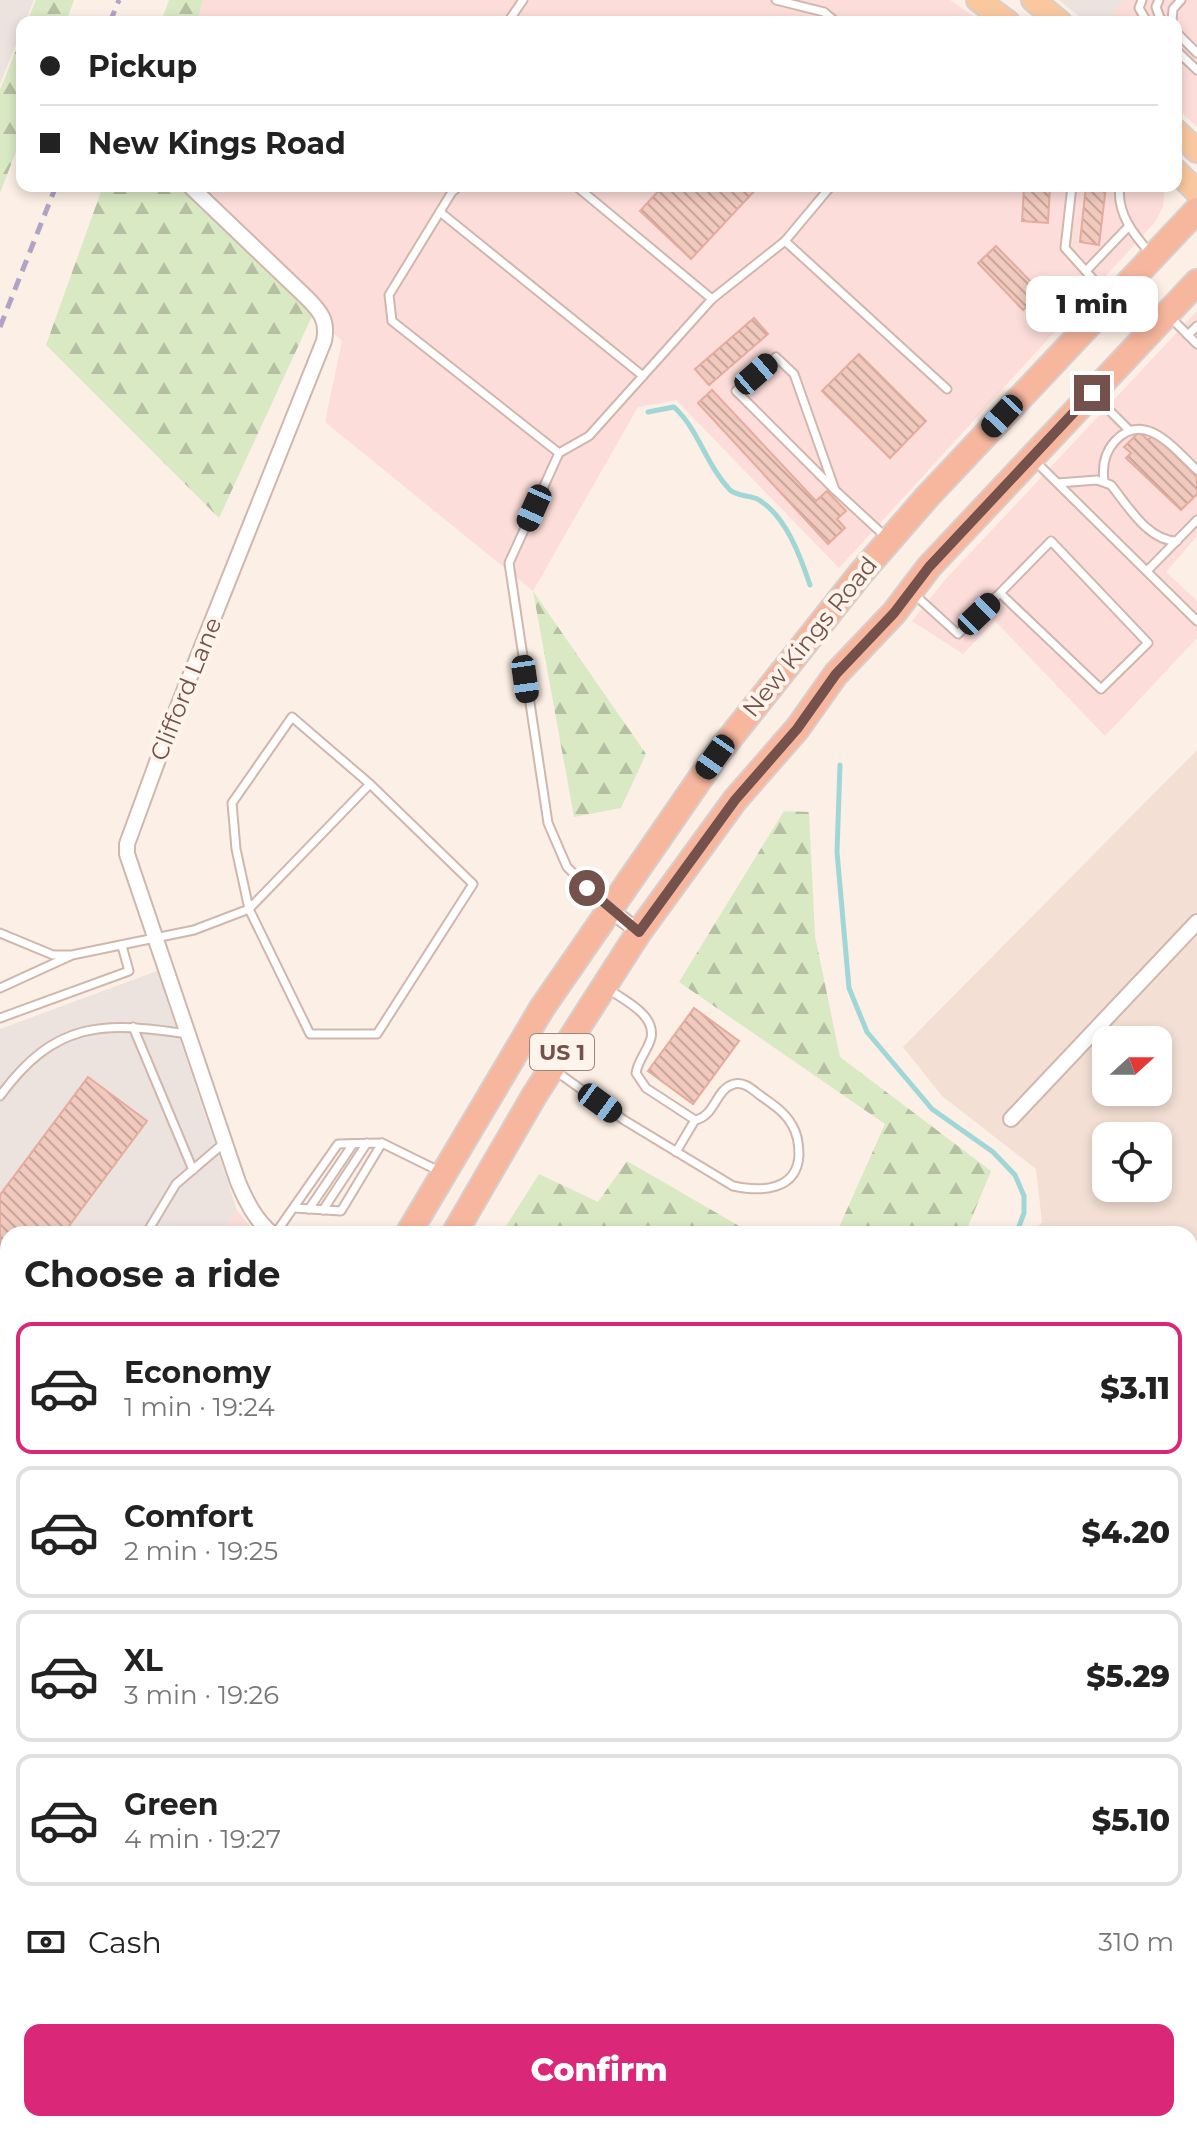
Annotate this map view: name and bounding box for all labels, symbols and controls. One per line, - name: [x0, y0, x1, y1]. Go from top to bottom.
- text: Pickup: [88, 48, 197, 85]
- text: New Kings Road: [88, 125, 346, 162]
- callout: 1 min: [1026, 277, 1158, 333]
- text: 1 min: [1056, 288, 1128, 320]
- car: [730, 349, 782, 399]
- route end: [1074, 375, 1110, 411]
- car: [977, 390, 1027, 442]
- car: [513, 481, 555, 535]
- street label: New Kings Road: [736, 551, 883, 723]
- car: [953, 589, 1005, 639]
- street label: Clifford Lane: [144, 613, 227, 765]
- car: [510, 654, 540, 704]
- car: [691, 730, 739, 784]
- route start: [569, 870, 605, 906]
- north arrow: [1092, 1026, 1172, 1106]
- map controls: [1092, 1026, 1172, 1202]
- road number: US 1: [530, 1034, 594, 1070]
- car: [574, 1079, 626, 1127]
- button: locate: [1092, 1122, 1172, 1202]
- text: Choose a ride: [24, 1252, 281, 1296]
- icon: car: [28, 1352, 100, 1424]
- text: Economy: [124, 1354, 271, 1391]
- text: $3.11: [1100, 1370, 1170, 1407]
- text: 1 min · 19:24: [124, 1391, 275, 1423]
- icon: car: [28, 1496, 100, 1568]
- text: Comfort: [124, 1498, 254, 1535]
- text: $4.20: [1081, 1514, 1170, 1551]
- text: 2 min · 19:25: [124, 1535, 278, 1567]
- icon: car: [28, 1640, 100, 1712]
- text: XL: [124, 1642, 163, 1679]
- text: $5.29: [1086, 1658, 1170, 1695]
- text: 3 min · 19:26: [124, 1679, 279, 1711]
- icon: car: [28, 1784, 100, 1856]
- text: Green: [124, 1786, 218, 1823]
- text: $5.10: [1092, 1802, 1170, 1839]
- text: 4 min · 19:27: [124, 1823, 281, 1855]
- icon: cash: [24, 1920, 68, 1964]
- text: Cash: [88, 1924, 162, 1961]
- text: 310 m: [1098, 1926, 1174, 1958]
- button: Confirm: [24, 2024, 1174, 2116]

